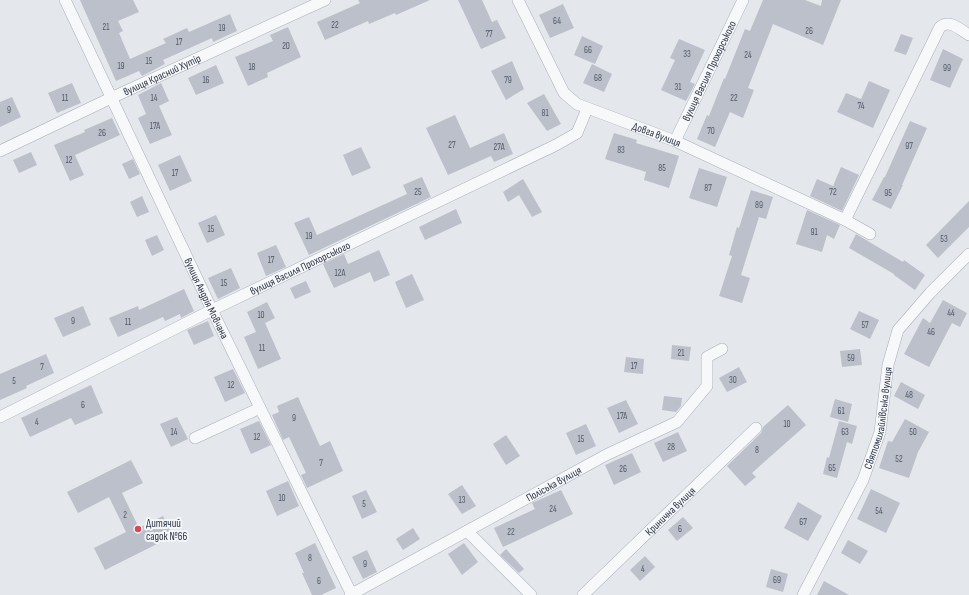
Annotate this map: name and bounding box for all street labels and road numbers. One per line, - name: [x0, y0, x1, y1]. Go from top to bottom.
- street label: вулиця Василя Прохорського: [679, 18, 739, 123]
- street label: вулиця Красний Хутір: [121, 51, 203, 98]
- street label: Довга вулиця: [631, 119, 683, 149]
- street label: вулиця Василя Прохорського: [248, 238, 353, 297]
- street label: вулиця Андрія Мовчана: [182, 256, 231, 341]
- street label: Святомихайлівська вулиця: [861, 366, 894, 471]
- street label: Поліська вулиця: [524, 463, 583, 504]
- street label: Кринична вулиця: [642, 484, 698, 538]

